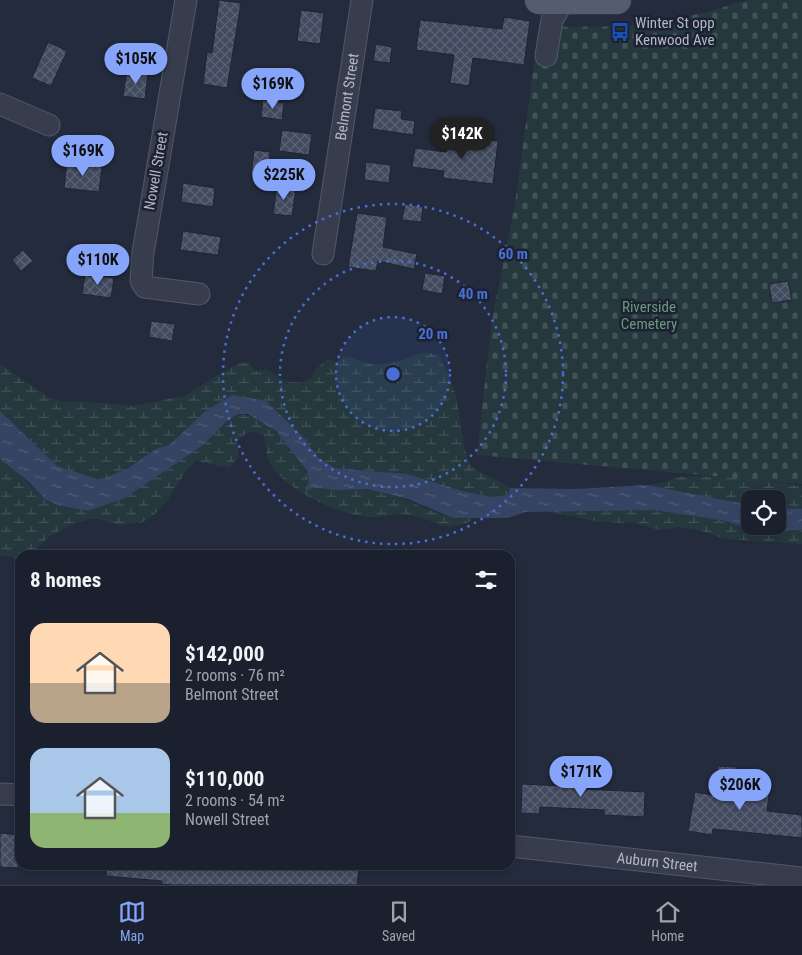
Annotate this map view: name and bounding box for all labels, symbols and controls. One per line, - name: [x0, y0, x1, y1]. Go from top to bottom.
- place label: Winter St opp Kenwood Ave: [635, 14, 715, 49]
- bus stop icon: Winter St opp Kenwood Ave: [609, 21, 631, 43]
- pin: $105K: [101, 42, 171, 85]
- text: $105K: [115, 49, 157, 68]
- street label: Belmont Street: [332, 52, 363, 142]
- pin: $169K: [238, 68, 308, 110]
- text: $169K: [252, 74, 294, 93]
- pin: $142K: [427, 118, 497, 160]
- text: $142K: [441, 124, 483, 143]
- street label: Nowell Street: [140, 130, 172, 212]
- pin: $169K: [48, 134, 118, 177]
- text: $169K: [62, 141, 104, 160]
- pin: $225K: [249, 158, 319, 201]
- text: $225K: [263, 165, 305, 184]
- pin: $110K: [63, 244, 133, 286]
- text: 60 m: [498, 245, 528, 263]
- text: $110K: [77, 250, 119, 269]
- text: 40 m: [458, 285, 488, 303]
- park label: Riverside Cemetery: [621, 298, 677, 333]
- text: 20 m: [418, 325, 448, 343]
- centre of rings: [384, 365, 402, 383]
- map controls: [741, 490, 786, 535]
- button: locate: [741, 490, 786, 535]
- icon: filters: [472, 566, 500, 594]
- text: 8 homes: [30, 568, 101, 592]
- text: $142,000: [185, 642, 264, 666]
- icon: home: [70, 643, 130, 703]
- text: 2 rooms · 76 m²: [185, 666, 285, 685]
- text: Belmont Street: [185, 685, 279, 704]
- pin: $171K: [546, 756, 616, 798]
- text: $171K: [560, 762, 602, 781]
- text: $110,000: [185, 767, 264, 791]
- icon: home: [70, 768, 130, 828]
- pin: $206K: [705, 768, 775, 811]
- text: $206K: [719, 775, 761, 794]
- text: 2 rooms · 54 m²: [185, 791, 285, 810]
- text: Nowell Street: [185, 810, 269, 829]
- street label: Auburn Street: [616, 849, 698, 875]
- tab: Map: [118, 898, 146, 944]
- tab: Saved: [382, 898, 415, 944]
- tab: Home: [651, 898, 684, 944]

